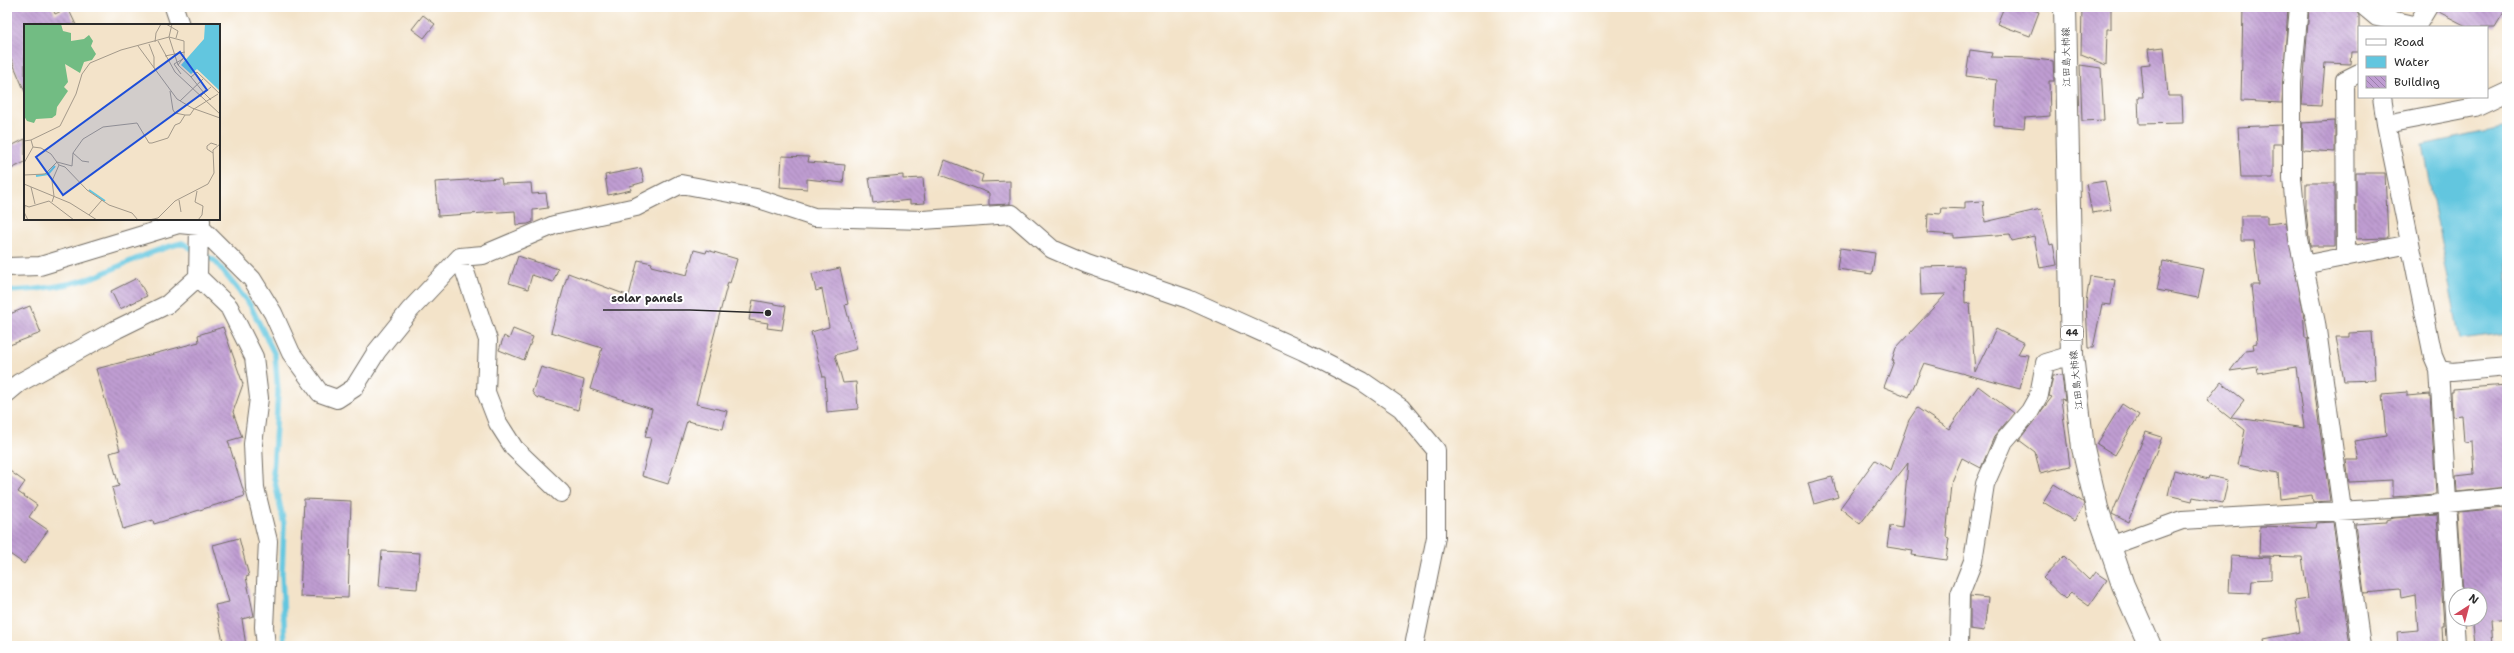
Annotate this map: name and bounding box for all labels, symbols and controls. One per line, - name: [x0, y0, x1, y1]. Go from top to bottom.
- inset map: [24, 24, 220, 220]
- legend: [2358, 26, 2488, 98]
- street label: 江田島大柿線: [2059, 27, 2073, 87]
- text: Road: [2394, 34, 2425, 50]
- text: Water: [2394, 54, 2430, 70]
- text: Building: [2394, 74, 2440, 90]
- callout: solar panels: [603, 287, 690, 310]
- text: solar panels: [611, 291, 683, 306]
- road number: 44: [2061, 326, 2083, 340]
- street label: 江田島大柿線: [2066, 349, 2086, 411]
- north arrow: [2448, 587, 2488, 627]
- text: N: [2466, 591, 2482, 608]

